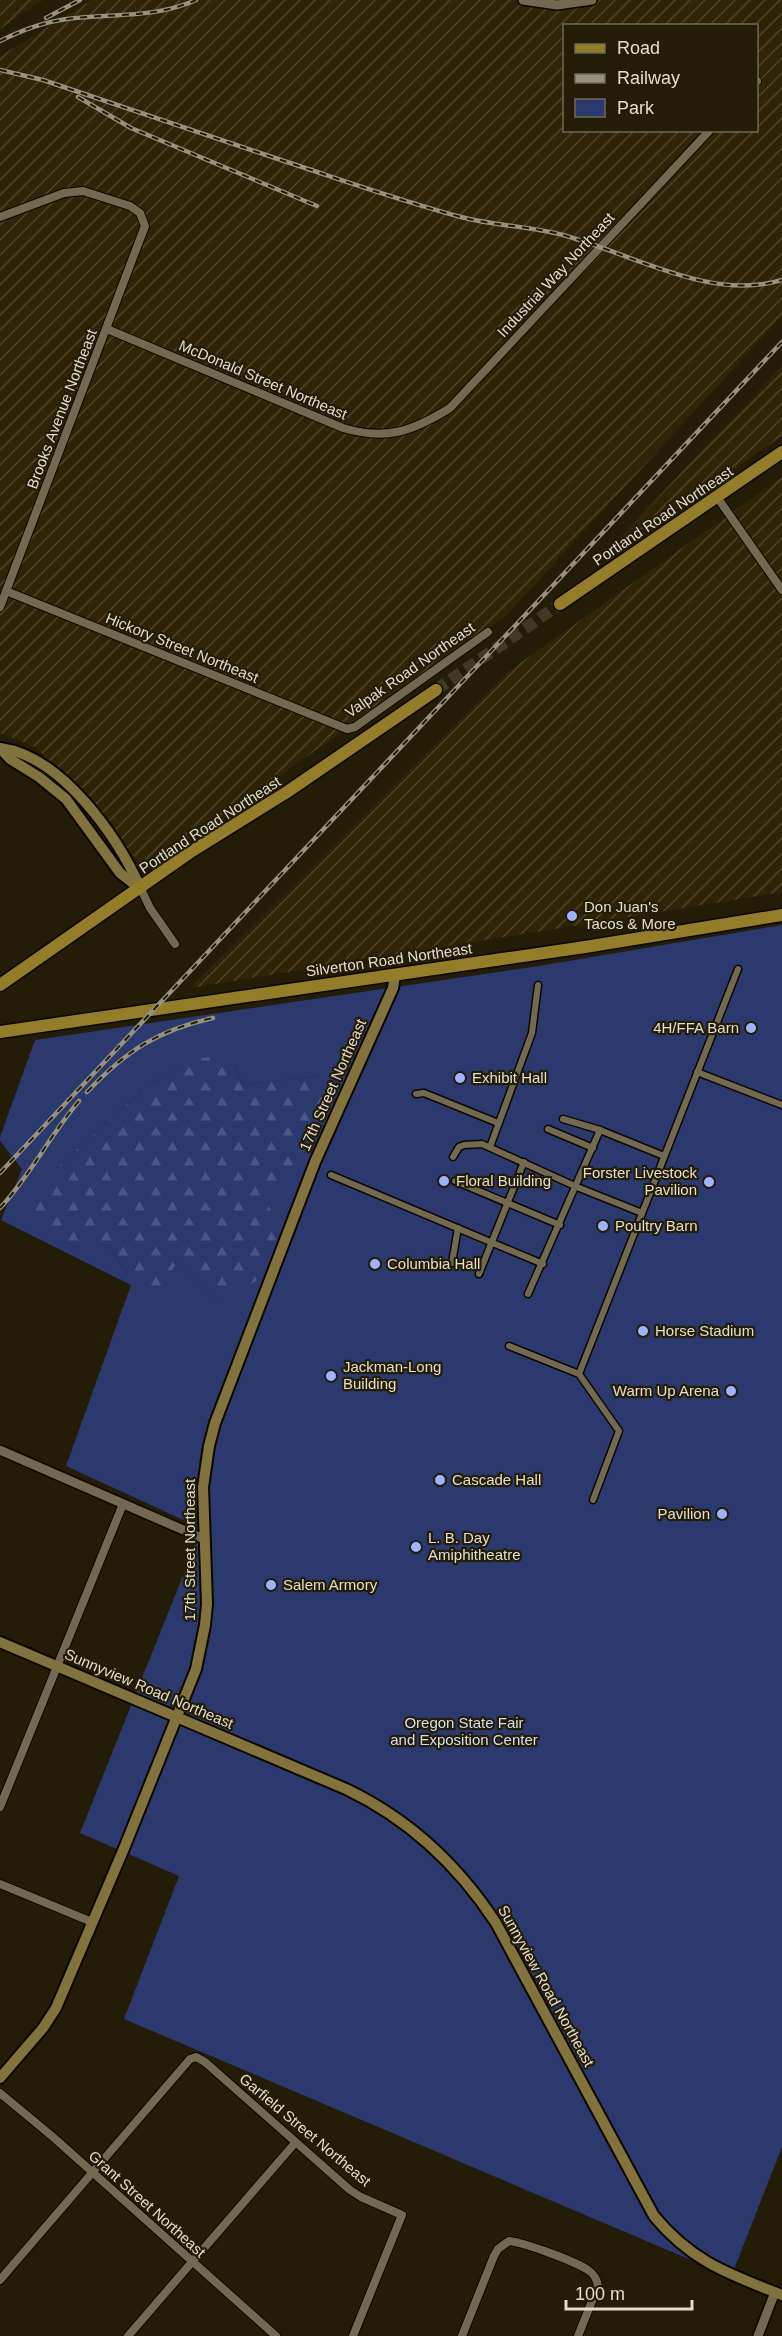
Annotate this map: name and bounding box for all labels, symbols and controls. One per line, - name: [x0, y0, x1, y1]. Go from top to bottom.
- legend: [563, 24, 758, 132]
- text: Road: [617, 38, 660, 58]
- text: Railway: [617, 68, 680, 88]
- text: Park: [617, 98, 655, 118]
- street label: Industrial Way Northeast: [494, 208, 618, 340]
- street label: Brooks Avenue Northeast: [23, 326, 100, 491]
- street label: McDonald Street Northeast: [177, 336, 351, 423]
- street label: Portland Road Northeast: [590, 462, 737, 569]
- street label: Hickory Street Northeast: [103, 609, 262, 686]
- street label: Valpak Road Northeast: [342, 618, 478, 721]
- street label: Portland Road Northeast: [136, 772, 284, 877]
- place label: Don Juan's Tacos & More: [584, 898, 676, 932]
- marker: Don Juan's Tacos & More: [565, 909, 579, 923]
- street label: Silverton Road Northeast: [305, 939, 474, 980]
- street label: 17th Street Northeast: [296, 1015, 370, 1153]
- place label: 4H/FFA Barn: [653, 1019, 739, 1036]
- marker: 4H/FFA Barn: [744, 1021, 758, 1035]
- place label: Exhibit Hall: [472, 1069, 547, 1086]
- marker: Exhibit Hall: [453, 1071, 467, 1085]
- place label: Forster Livestock Pavilion: [583, 1164, 697, 1198]
- place label: Floral Building: [456, 1172, 551, 1189]
- marker: Floral Building: [437, 1174, 451, 1188]
- marker: Forster Livestock Pavilion: [702, 1175, 716, 1189]
- place label: Poultry Barn: [615, 1217, 698, 1234]
- marker: Poultry Barn: [596, 1219, 610, 1233]
- place label: Columbia Hall: [387, 1255, 480, 1272]
- marker: Columbia Hall: [368, 1257, 382, 1271]
- place label: Horse Stadium: [655, 1322, 754, 1339]
- marker: Horse Stadium: [636, 1324, 650, 1338]
- place label: Jackman-Long Building: [343, 1358, 441, 1392]
- marker: Jackman-Long Building: [324, 1369, 338, 1383]
- place label: Warm Up Arena: [613, 1382, 720, 1399]
- marker: Warm Up Arena: [724, 1384, 738, 1398]
- place label: Cascade Hall: [452, 1471, 541, 1488]
- marker: Cascade Hall: [433, 1473, 447, 1487]
- street label: 17th Street Northeast: [181, 1478, 198, 1621]
- place label: Pavilion: [657, 1505, 710, 1522]
- marker: Pavilion: [715, 1507, 729, 1521]
- place label: L. B. Day Amiphitheatre: [428, 1529, 521, 1563]
- marker: L. B. Day Amiphitheatre: [409, 1540, 423, 1554]
- place label: Salem Armory: [283, 1576, 378, 1593]
- marker: Salem Armory: [264, 1578, 278, 1592]
- street label: Sunnyview Road Northeast: [62, 1645, 237, 1732]
- park label: Oregon State Fair and Exposition Center: [390, 1714, 538, 1748]
- street label: Sunnyview Road Northeast: [495, 1902, 598, 2070]
- street label: Garfield Street Northeast: [236, 2070, 375, 2190]
- street label: Grant Street Northeast: [86, 2147, 210, 2261]
- scale bar: [566, 2273, 692, 2311]
- text: 100 m: [575, 2284, 625, 2304]

